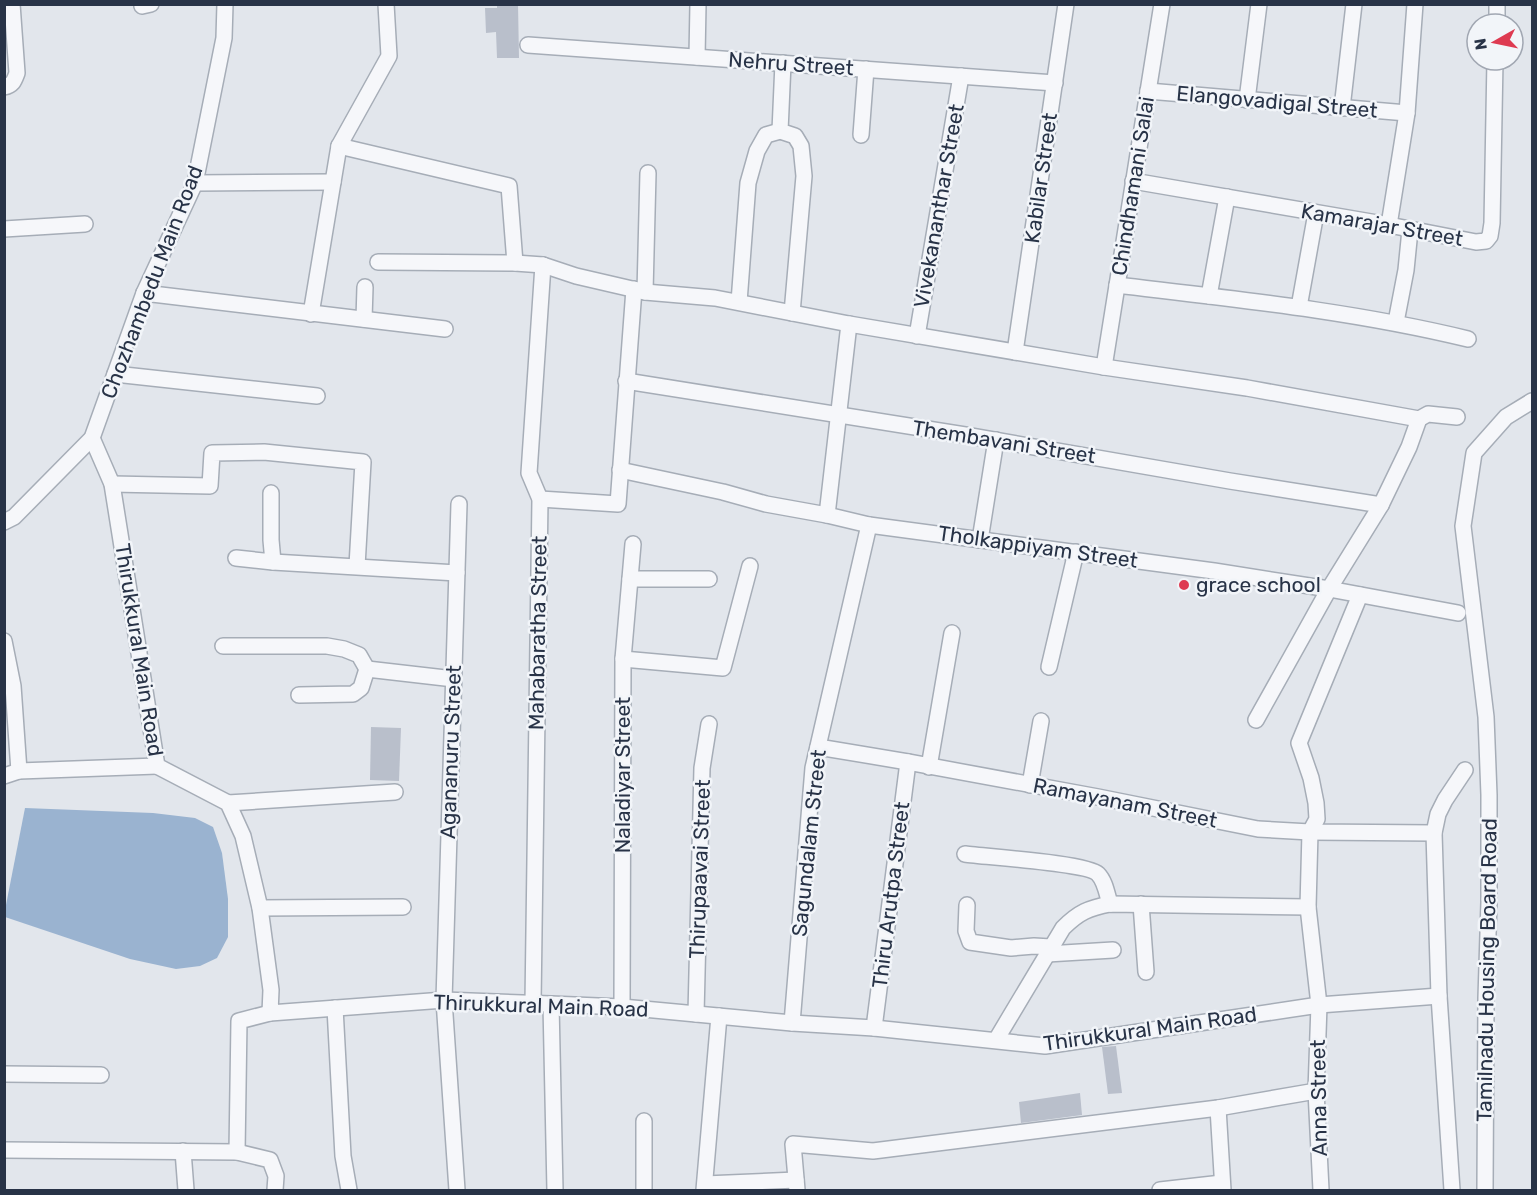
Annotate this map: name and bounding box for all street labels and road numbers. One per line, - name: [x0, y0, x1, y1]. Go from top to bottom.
- street label: Nehru Street: [728, 47, 855, 80]
- street label: Elangovadigal Street: [1175, 80, 1379, 123]
- street label: Chindhamani Salai: [1106, 95, 1159, 277]
- street label: Vivekananthar Street: [908, 102, 969, 310]
- street label: Kabilar Street: [1019, 111, 1062, 245]
- street label: Chozhambedu Main Road: [95, 162, 208, 402]
- street label: Kamarajar Street: [1299, 198, 1465, 251]
- street label: Thembavani Street: [911, 415, 1098, 468]
- street label: Tholkappiyam Street: [937, 520, 1139, 573]
- street label: Mahabaratha Street: [523, 536, 552, 730]
- street label: Thirukkural Main Road: [110, 542, 169, 758]
- street label: Agananuru Street: [435, 664, 466, 839]
- street label: Naladiyar Street: [610, 697, 635, 853]
- street label: Sagundalam Street: [786, 748, 831, 938]
- street label: Ramayanam Street: [1031, 772, 1219, 833]
- street label: Thirupaavai Street: [684, 779, 715, 959]
- street label: Thiru Arutpa Street: [867, 800, 914, 990]
- street label: Tamilnadu Housing Board Road: [1471, 818, 1502, 1122]
- street label: Thirukkural Main Road: [433, 989, 649, 1022]
- street label: Thirukkural Main Road: [1042, 1001, 1258, 1056]
- street label: Anna Street: [1305, 1039, 1332, 1157]

